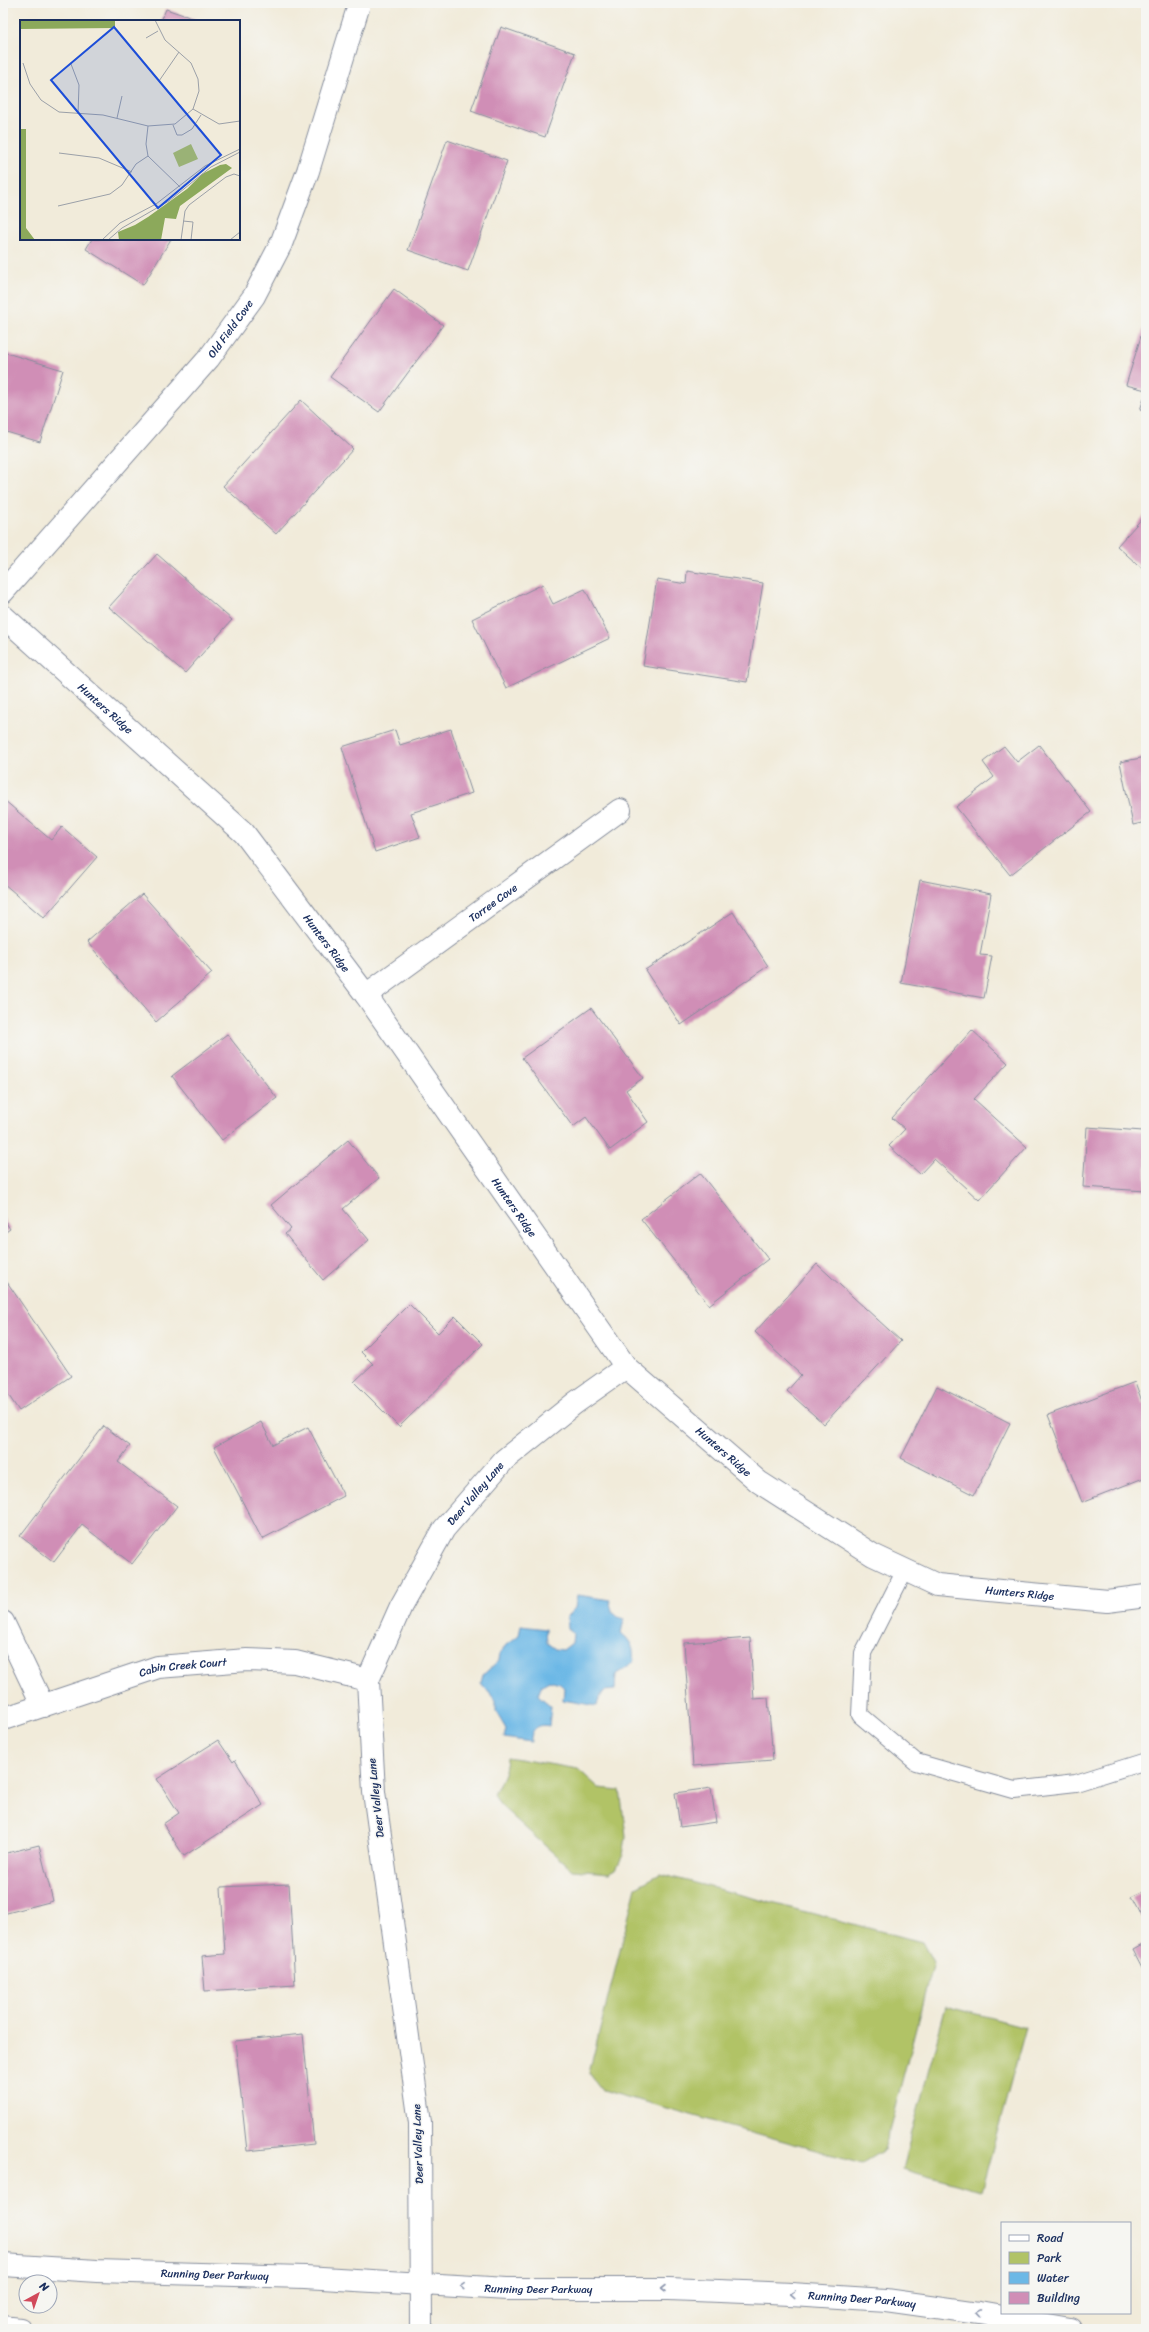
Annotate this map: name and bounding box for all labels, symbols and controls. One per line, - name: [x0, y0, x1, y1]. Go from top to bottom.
- inset map: [20, 20, 240, 240]
- street label: Old Field Cove: [202, 295, 258, 362]
- street label: Hunters Ridge: [73, 678, 138, 739]
- street label: Torree Cove: [464, 878, 522, 927]
- street label: Hunters Ridge: [298, 910, 355, 977]
- street label: Hunters Ridge: [487, 1173, 542, 1241]
- street label: Hunters Ridge: [691, 1422, 756, 1481]
- street label: Deer Valley Lane: [442, 1456, 509, 1530]
- street label: Hunters Ridge: [984, 1580, 1056, 1606]
- street label: Cabin Creek Court: [136, 1652, 228, 1682]
- street label: Deer Valley Lane: [362, 1757, 390, 1839]
- street label: Deer Valley Lane: [407, 2103, 429, 2184]
- legend: [1001, 2222, 1131, 2314]
- text: Road: [1037, 2227, 1064, 2249]
- text: Park: [1037, 2247, 1062, 2269]
- street label: Running Deer Parkway: [161, 2263, 269, 2285]
- text: Water: [1037, 2267, 1070, 2289]
- north arrow: [18, 2274, 58, 2314]
- text: N: [34, 2276, 53, 2297]
- street label: Running Deer Parkway: [484, 2278, 593, 2299]
- one-way arrow: [460, 2282, 466, 2290]
- one-way arrow: [660, 2285, 666, 2293]
- street label: Running Deer Parkway: [808, 2286, 917, 2314]
- text: Building: [1037, 2287, 1080, 2309]
- one-way arrow: [790, 2290, 796, 2298]
- one-way arrow: [974, 2309, 981, 2318]

